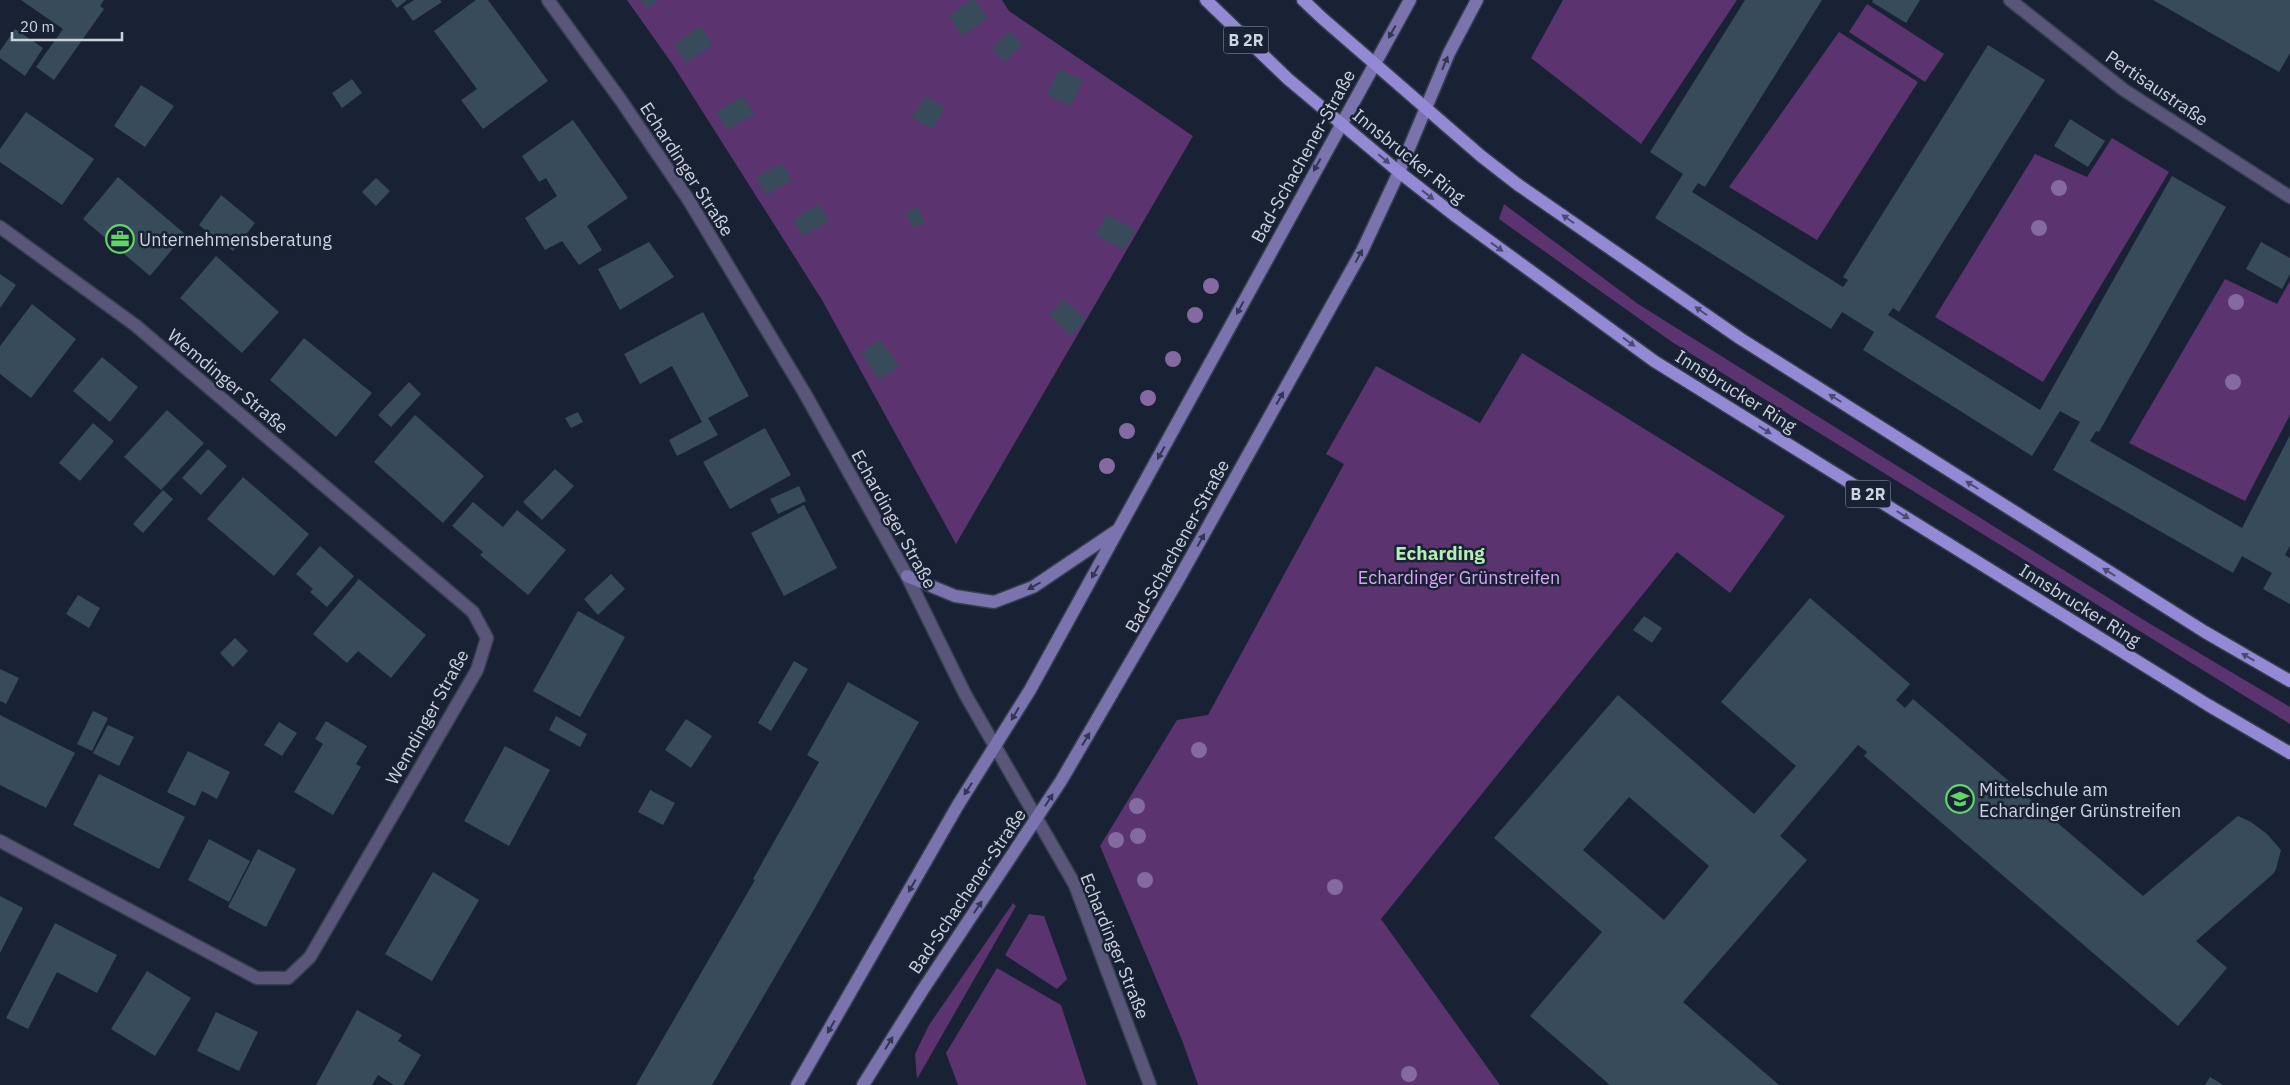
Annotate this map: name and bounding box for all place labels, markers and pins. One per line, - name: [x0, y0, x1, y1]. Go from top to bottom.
- office icon: Unternehmensberatung: [105, 224, 135, 254]
- place label: Unternehmensberatung: [139, 228, 332, 251]
- place label: Mittelschule am Echardinger Grünstreifen: [1979, 778, 2181, 822]
- school or university icon: Mittelschule am Echardinger Grünstreifen: [1945, 784, 1975, 814]

